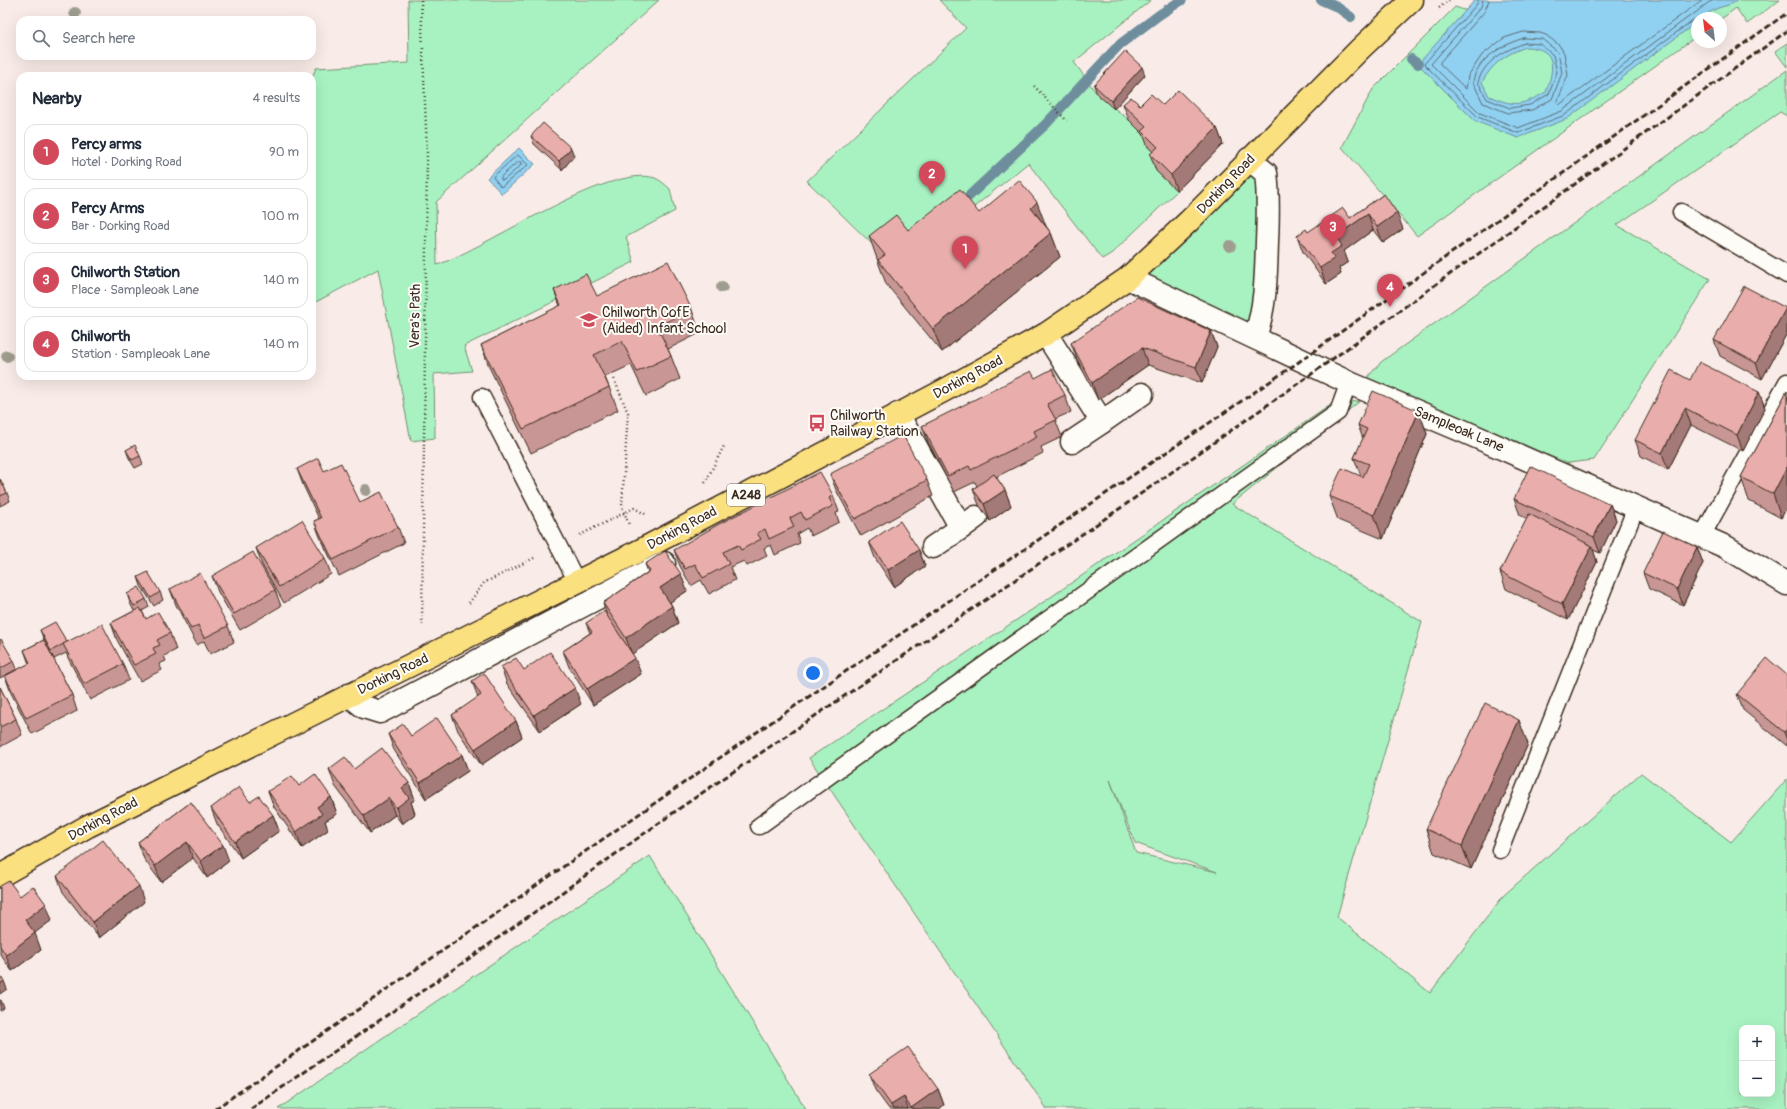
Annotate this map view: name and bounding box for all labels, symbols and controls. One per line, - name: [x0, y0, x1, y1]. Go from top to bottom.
- north arrow: [1691, 12, 1727, 48]
- search box: [16, 16, 316, 60]
- icon: search: [30, 27, 52, 49]
- text: Search here: [62, 29, 135, 48]
- text: Nearby: [32, 88, 81, 109]
- text: 4 results: [253, 90, 300, 106]
- text: Percy arms: [71, 135, 141, 154]
- text: 1: [43, 144, 49, 160]
- text: 90 m: [269, 144, 299, 160]
- street label: Dorking Road: [1193, 150, 1259, 217]
- text: Hotel · Dorking Road: [71, 154, 182, 170]
- pin: 2: [919, 161, 945, 194]
- text: Percy Arms: [71, 199, 144, 218]
- text: 2: [42, 208, 50, 224]
- text: 100 m: [262, 208, 299, 224]
- pin: 3: [1320, 214, 1346, 247]
- text: Bar · Dorking Road: [71, 218, 170, 234]
- pin: 1: [952, 236, 978, 269]
- text: Chilworth Station: [71, 263, 180, 282]
- text: 3: [42, 272, 50, 288]
- text: 140 m: [263, 272, 299, 288]
- pin: 4: [1377, 274, 1403, 307]
- text: Place · Sampleoak Lane: [71, 282, 199, 298]
- street label: Vera's Path: [406, 284, 424, 348]
- place label: Chilworth CofE (Aided) Infant School: [602, 304, 727, 337]
- school or university icon: Chilworth CofE (Aided) Infant School: [579, 310, 599, 330]
- text: Chilworth: [71, 327, 130, 346]
- text: 4: [42, 336, 50, 352]
- text: 140 m: [263, 336, 299, 352]
- text: Station · Sampleoak Lane: [71, 346, 210, 362]
- street label: Dorking Road: [930, 351, 1006, 402]
- street label: Sampleoak Lane: [1412, 402, 1506, 456]
- place label: Chilworth Railway Station: [830, 407, 919, 440]
- bus stop icon: Chilworth Railway Station: [807, 413, 827, 433]
- road number: A248: [727, 484, 765, 506]
- street label: Dorking Road: [644, 502, 720, 553]
- street label: Dorking Road: [355, 650, 431, 698]
- your location: [803, 663, 823, 683]
- street label: Dorking Road: [65, 793, 141, 844]
- map controls: [1739, 1025, 1775, 1097]
- button: +: [1739, 1025, 1775, 1061]
- button: −: [1739, 1061, 1775, 1097]

